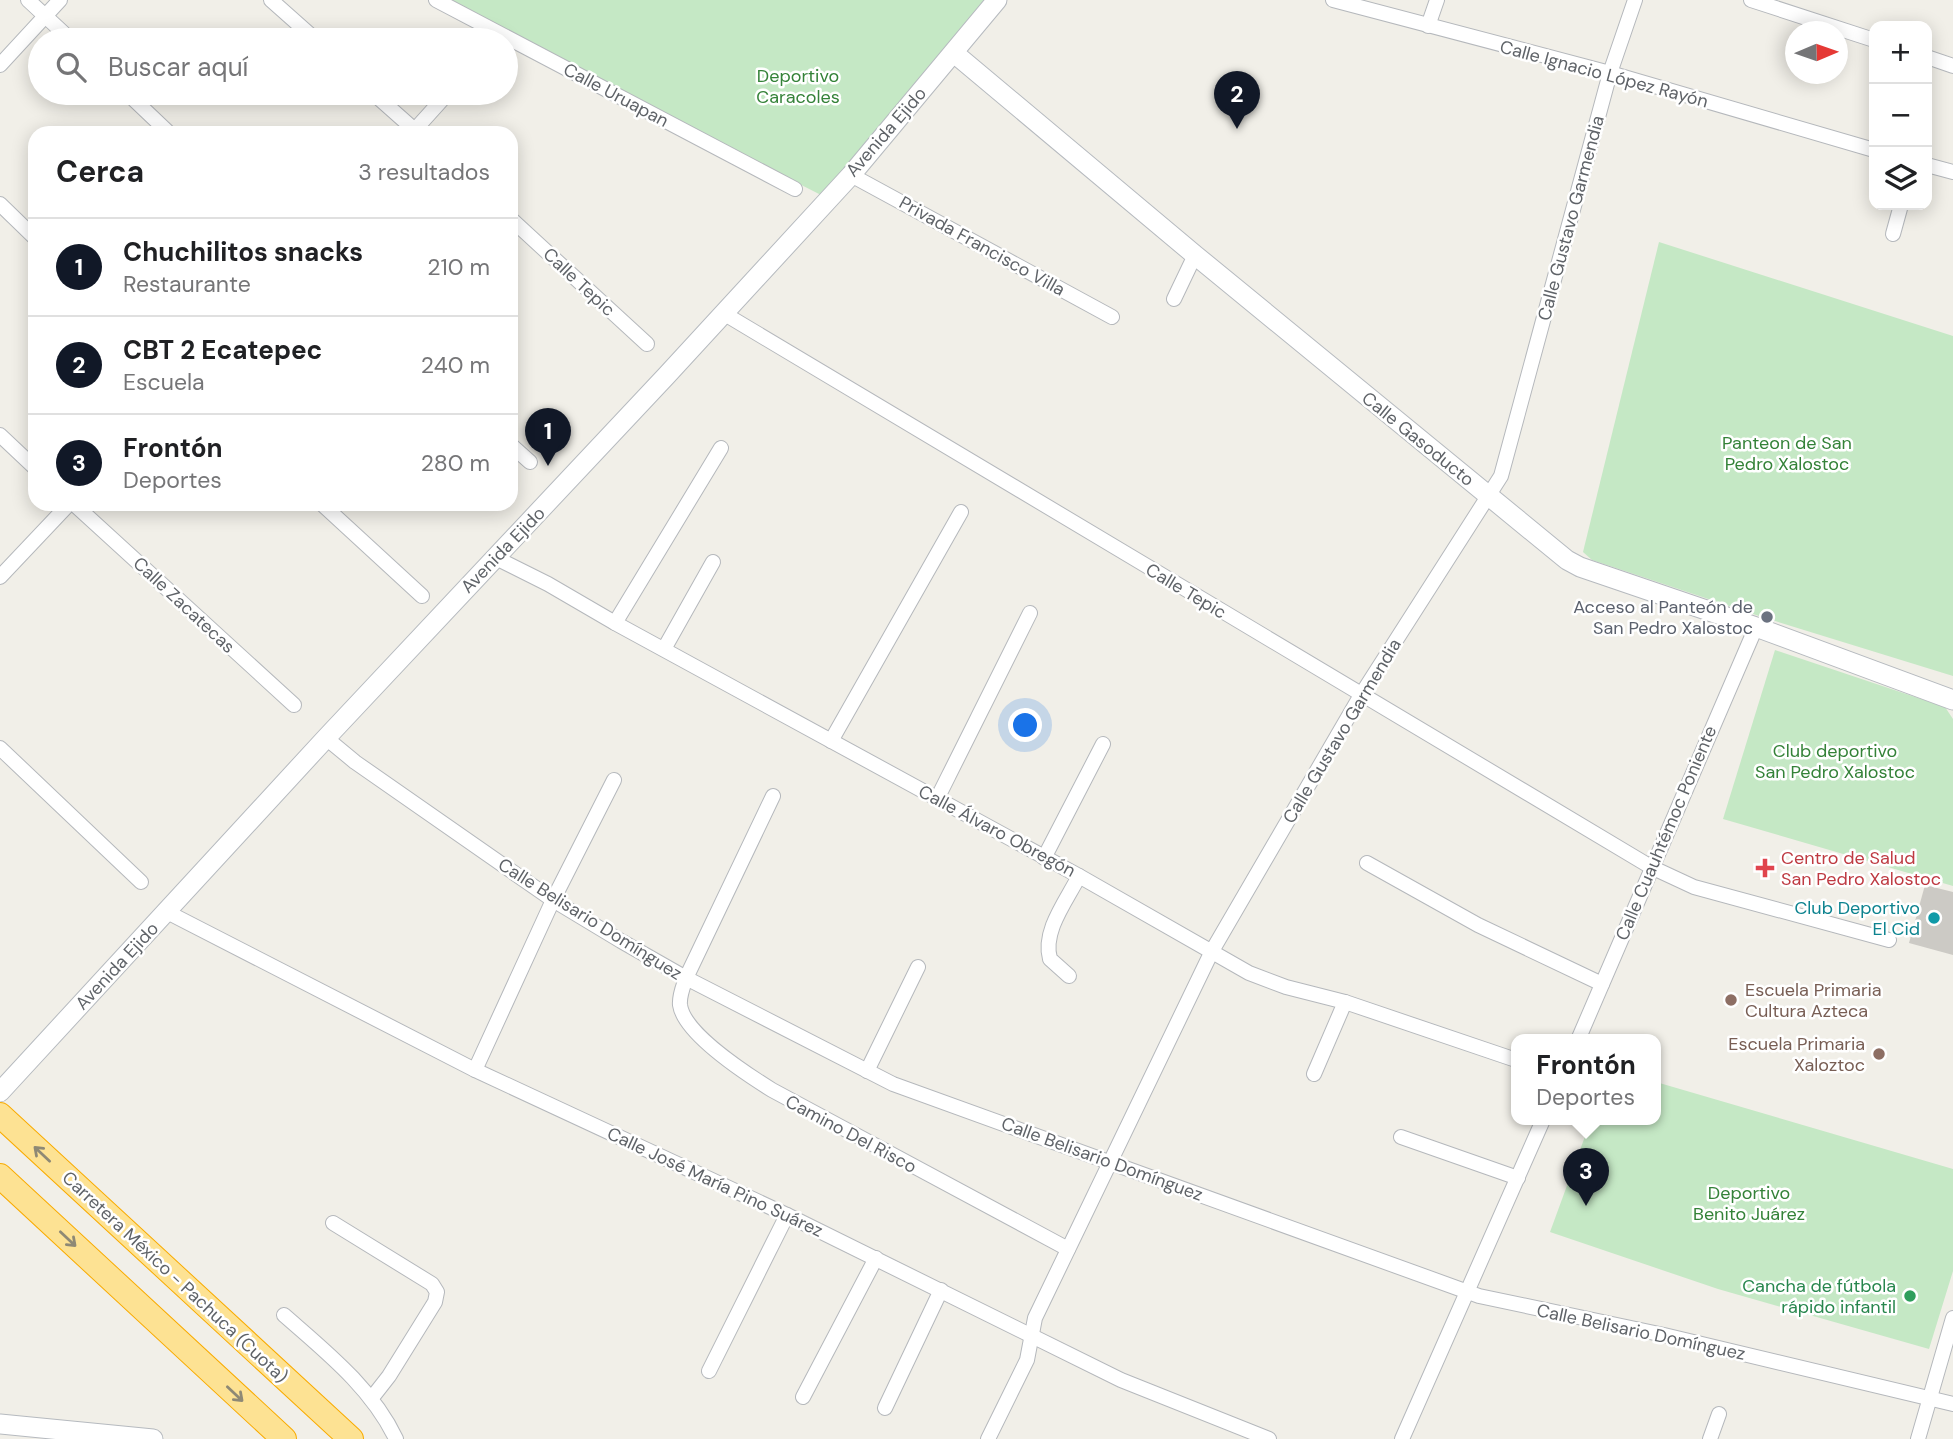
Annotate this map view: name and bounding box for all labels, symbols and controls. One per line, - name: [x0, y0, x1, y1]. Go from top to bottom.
- north arrow: [1785, 21, 1848, 84]
- map controls: [1869, 21, 1932, 210]
- button: +: [1869, 21, 1932, 84]
- search box: [28, 28, 518, 105]
- street label: Calle Ignacio López Rayón: [1497, 35, 1711, 113]
- icon: search: [52, 48, 90, 86]
- text: Buscar aquí: [108, 50, 248, 84]
- street label: Calle Uruapan: [559, 57, 673, 133]
- park label: Deportivo Caracoles: [756, 64, 840, 109]
- pin: 2: [1214, 71, 1260, 129]
- street label: Avenida Ejido: [840, 82, 932, 182]
- button: −: [1869, 84, 1932, 147]
- street label: Calle Gustavo Garmendia: [1532, 113, 1610, 323]
- button: layers: [1869, 147, 1932, 210]
- text: Cerca: [56, 152, 144, 191]
- text: 3 resultados: [358, 157, 490, 187]
- street label: Privada Francisco Villa: [895, 190, 1069, 302]
- text: Chuchilitos snacks: [123, 235, 363, 269]
- street label: Calle Tepic: [538, 242, 620, 322]
- text: 1: [75, 252, 83, 282]
- text: 210 m: [427, 252, 490, 282]
- text: Restaurante: [123, 269, 251, 299]
- text: CBT 2 Ecatepec: [123, 333, 322, 367]
- text: 2: [72, 350, 86, 380]
- text: 240 m: [421, 350, 490, 380]
- text: Escuela: [123, 367, 205, 397]
- street label: Calle Gasoducto: [1357, 386, 1479, 492]
- pin: 1: [525, 408, 571, 466]
- text: Frontón: [123, 431, 223, 465]
- park label: Panteon de San Pedro Xalostoc: [1722, 431, 1852, 476]
- text: 3: [72, 448, 86, 478]
- text: 280 m: [421, 448, 490, 478]
- text: Deportes: [123, 465, 222, 495]
- street label: Avenida Ejido: [456, 502, 550, 598]
- street label: Calle Zacatecas: [128, 551, 240, 659]
- street label: Calle Tepic: [1141, 557, 1231, 625]
- place label: Acceso al Panteón de San Pedro Xalostoc: [1573, 595, 1753, 640]
- marker: Acceso al Panteón de San Pedro Xalostoc: [1759, 609, 1775, 625]
- street label: Calle Gustavo Garmendia: [1277, 634, 1407, 828]
- your location: [1008, 708, 1042, 742]
- street label: Calle Cuauhtémoc Poniente: [1610, 722, 1722, 944]
- park label: Club deportivo San Pedro Xalostoc: [1755, 739, 1915, 784]
- street label: Calle Álvaro Obregón: [914, 779, 1080, 883]
- place label: Centro de Salud San Pedro Xalostoc: [1781, 846, 1941, 891]
- street label: Calle Belisario Domínguez: [493, 852, 687, 986]
- marker: Centro de Salud San Pedro Xalostoc: [1755, 858, 1775, 878]
- place label: Club Deportivo El Cid: [1794, 896, 1920, 941]
- marker: Club Deportivo El Cid: [1926, 910, 1942, 926]
- street label: Avenida Ejido: [70, 917, 164, 1015]
- place label: Escuela Primaria Cultura Azteca: [1745, 978, 1882, 1023]
- marker: Escuela Primaria Cultura Azteca: [1723, 992, 1739, 1008]
- place label: Escuela Primaria Xaloztoc: [1728, 1032, 1865, 1077]
- popup: [1511, 1034, 1661, 1125]
- marker: Escuela Primaria Xaloztoc: [1871, 1046, 1887, 1062]
- text: Frontón: [1536, 1048, 1636, 1082]
- text: Deportes: [1536, 1082, 1635, 1112]
- street label: Camino Del Risco: [781, 1089, 921, 1179]
- street label: Calle Belisario Domínguez: [998, 1111, 1206, 1207]
- street label: Calle José María Pino Suárez: [603, 1121, 827, 1243]
- one-way arrow: [33, 1146, 51, 1162]
- pin: 3: [1563, 1148, 1609, 1206]
- street label: Carretera México - Pachuca (Cuota): [57, 1166, 293, 1388]
- park label: Deportivo Benito Juárez: [1693, 1181, 1805, 1226]
- one-way arrow: [59, 1231, 77, 1247]
- place label: Cancha de fútbola rápido infantil: [1742, 1274, 1896, 1319]
- marker: Cancha de fútbola rápido infantil: [1902, 1288, 1918, 1304]
- street label: Calle Belisario Domínguez: [1534, 1298, 1748, 1366]
- one-way arrow: [226, 1385, 243, 1402]

